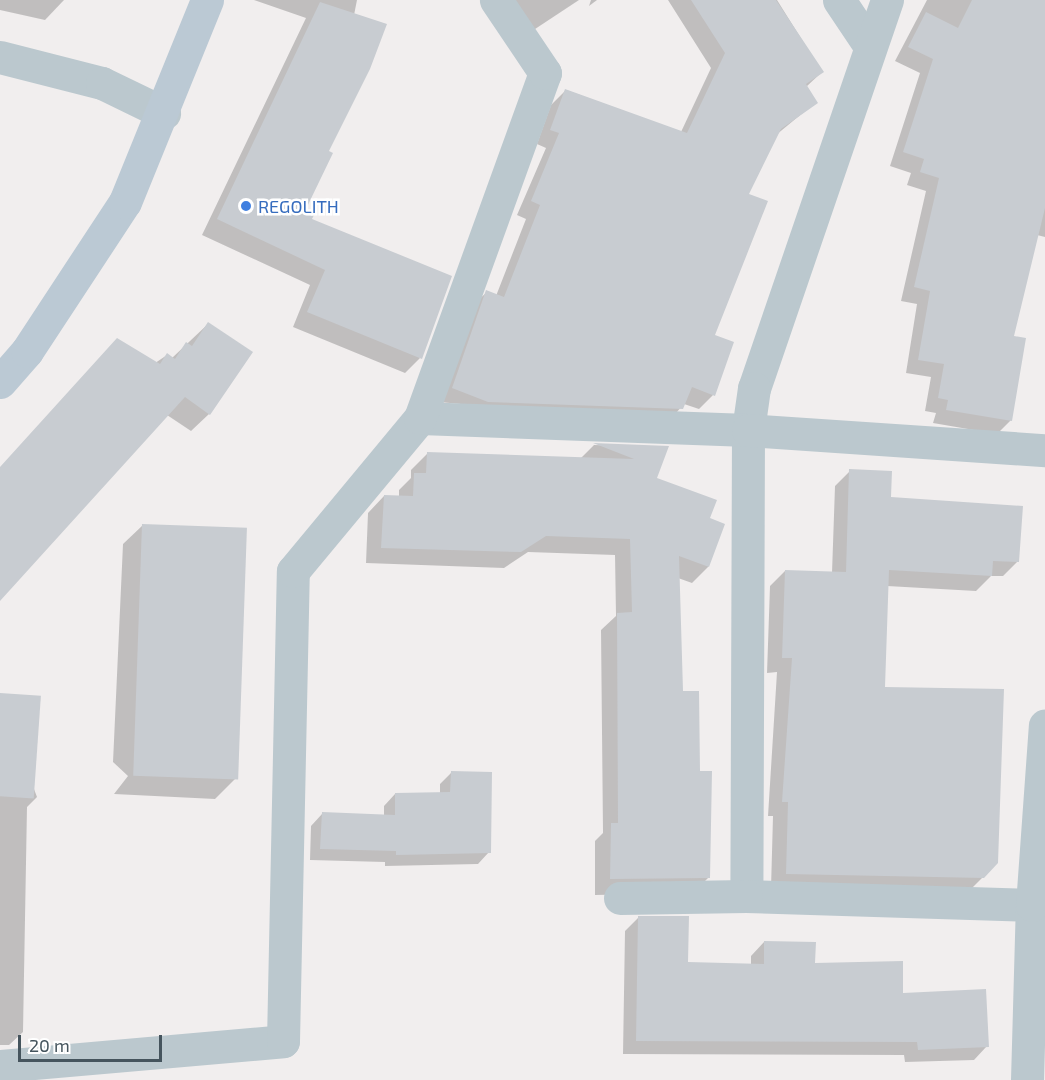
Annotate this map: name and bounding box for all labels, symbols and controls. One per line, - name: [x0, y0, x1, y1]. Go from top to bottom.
- place label: REGOLITH: [258, 195, 339, 217]
- marker: REGOLITH: [239, 199, 253, 213]
- scale bar: [21, 1023, 165, 1061]
- text: 20 m: [29, 1034, 70, 1056]

